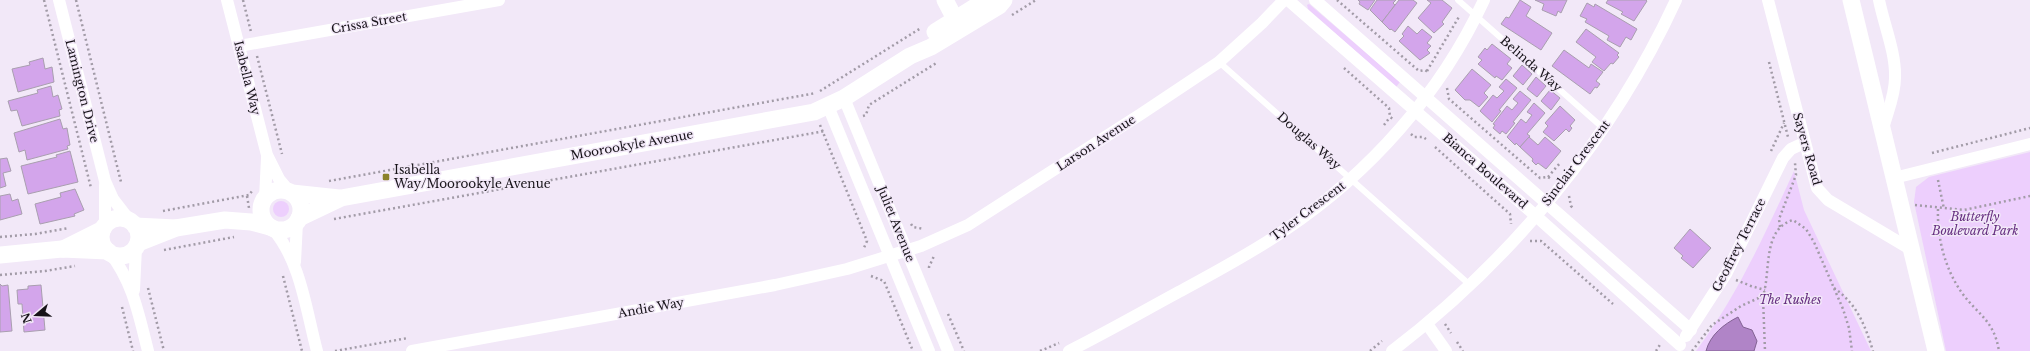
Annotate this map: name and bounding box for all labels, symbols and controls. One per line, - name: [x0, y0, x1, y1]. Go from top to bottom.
- street label: Crissa Street: [330, 8, 408, 37]
- street label: Belinda Way: [1497, 33, 1566, 95]
- street label: Lamington Drive: [62, 38, 103, 144]
- street label: Isabella Way: [231, 39, 264, 117]
- street label: Douglas Way: [1274, 109, 1345, 173]
- street label: Larson Avenue: [1053, 111, 1138, 174]
- street label: Sayers Road: [1790, 111, 1825, 187]
- street label: Sinclair Crescent: [1538, 116, 1613, 209]
- street label: Moorookyle Avenue: [569, 126, 694, 163]
- street label: Bianca Boulevard: [1440, 130, 1531, 212]
- place label: Isabella Way/Moorookyle Avenue: [393, 162, 551, 191]
- marker: Isabella Way/Moorookyle Avenue: [381, 172, 391, 182]
- street label: Tyler Crescent: [1267, 177, 1348, 244]
- street label: Juliet Avenue: [874, 182, 919, 264]
- street label: Geoffrey Terrace: [1708, 195, 1769, 294]
- park label: Butterfly Boulevard Park: [1931, 209, 2018, 238]
- park label: The Rushes: [1759, 292, 1822, 307]
- street label: Andie Way: [616, 294, 685, 321]
- north arrow: [16, 295, 56, 335]
- text: N: [18, 310, 35, 325]

